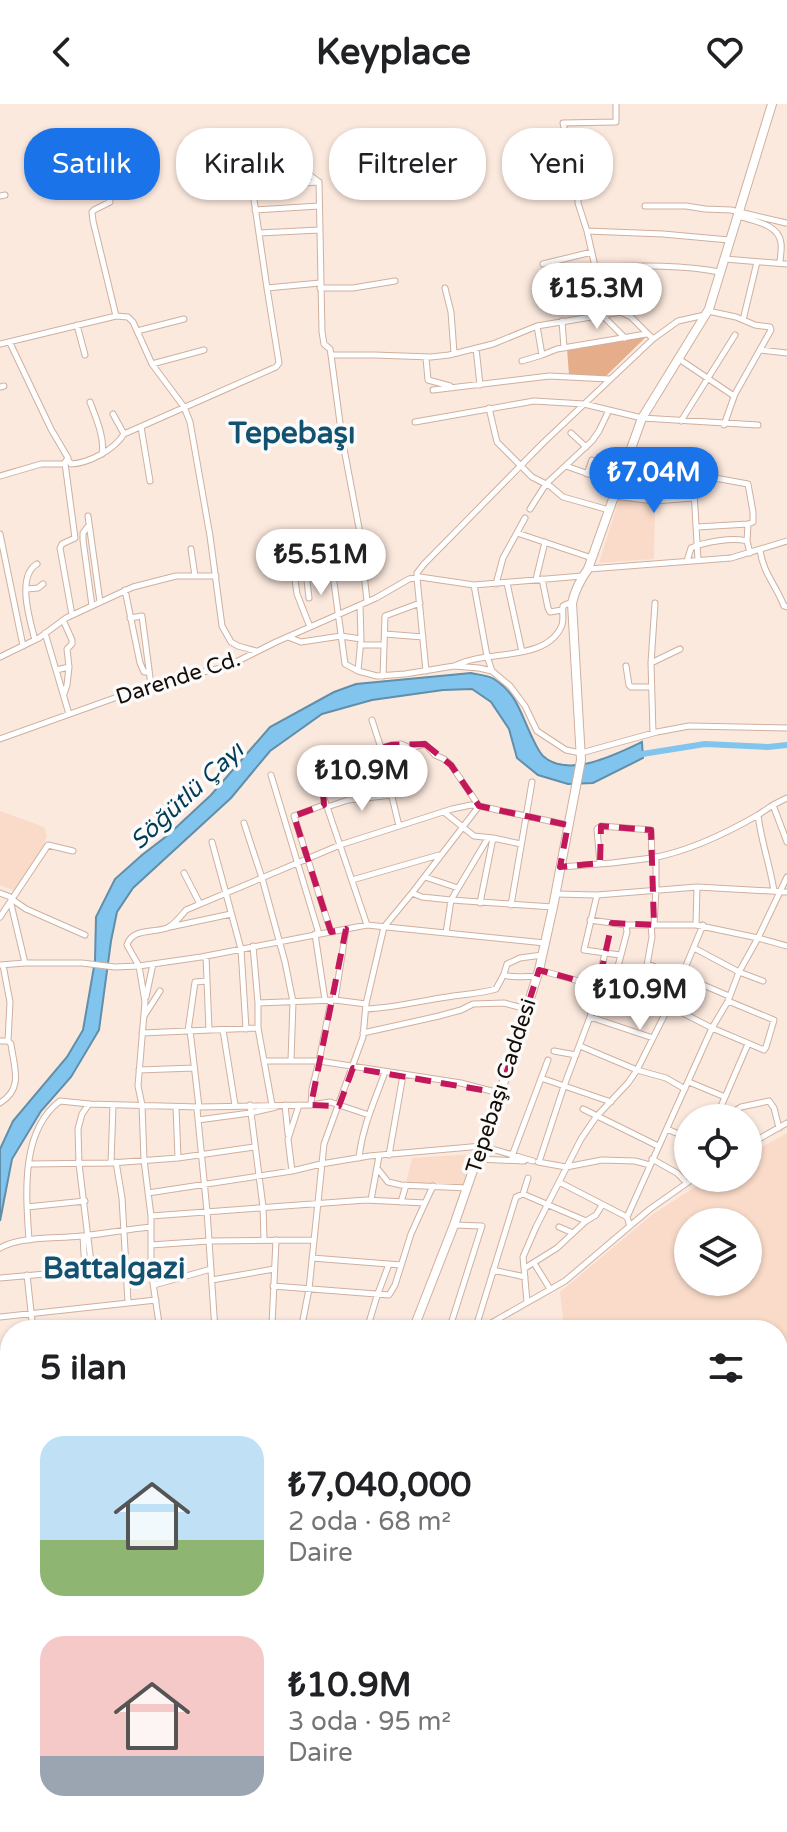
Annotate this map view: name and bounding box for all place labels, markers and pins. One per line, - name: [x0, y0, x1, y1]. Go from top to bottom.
- pin: ₺15.3M: [532, 263, 662, 331]
- pin: ₺7.04M: [589, 447, 719, 515]
- pin: ₺5.51M: [256, 529, 386, 597]
- pin: ₺10.9M: [297, 745, 427, 813]
- pin: ₺10.9M: [575, 964, 705, 1032]

